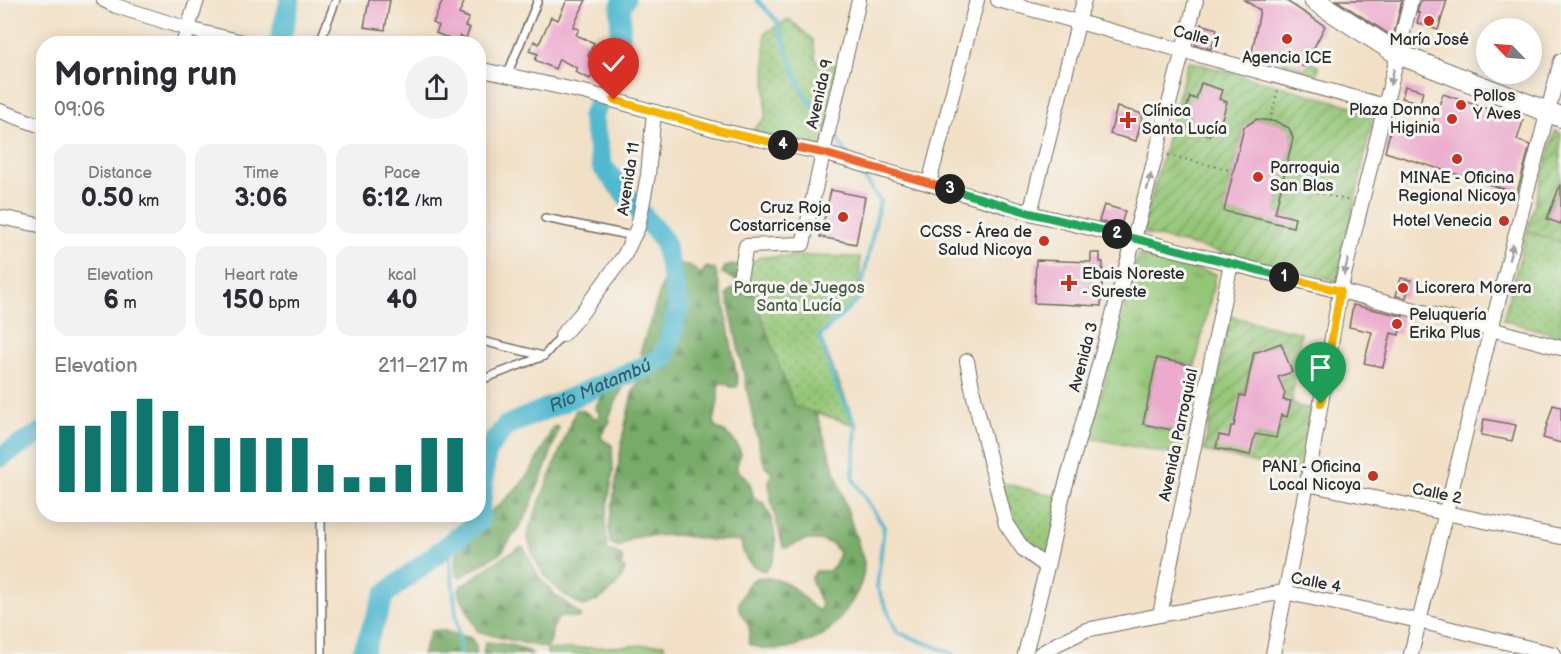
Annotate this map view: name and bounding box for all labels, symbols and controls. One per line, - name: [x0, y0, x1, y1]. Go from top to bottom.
- marker: María José: [1422, 14, 1436, 28]
- north arrow: [1476, 18, 1542, 84]
- map controls: [1476, 18, 1542, 84]
- street label: Calle 1: [1171, 22, 1221, 52]
- place label: María José: [1389, 31, 1469, 50]
- marker: Agencia ICE: [1280, 32, 1294, 46]
- pin: [588, 38, 639, 100]
- icon: check: [597, 47, 630, 80]
- place label: Agencia ICE: [1242, 49, 1332, 68]
- text: Morning run: [54, 55, 237, 95]
- button: share: [405, 56, 468, 119]
- street label: Avenida 9: [803, 57, 837, 131]
- one-way arrow: [1387, 68, 1397, 86]
- place label: Pollos Y Aves: [1472, 87, 1521, 124]
- text: 09:06: [54, 98, 105, 122]
- marker: Pollos Y Aves: [1454, 98, 1468, 112]
- place label: Plaza Donna Higinia: [1349, 101, 1440, 138]
- place label: Clínica Santa Lucía: [1142, 102, 1227, 139]
- marker: Clínica Santa Lucía: [1119, 111, 1137, 129]
- marker: Plaza Donna Higinia: [1445, 112, 1459, 126]
- pin: 4: [768, 130, 798, 160]
- text: 4: [778, 135, 788, 154]
- street label: Avenida 11: [614, 141, 644, 217]
- marker: MINAE - Oficina Regional Nicoya: [1450, 152, 1464, 166]
- place label: Parroquia San Blas: [1270, 159, 1340, 196]
- text: Distance: [88, 164, 152, 183]
- text: Time: [243, 164, 279, 183]
- text: Pace: [384, 164, 420, 183]
- place label: MINAE - Oficina Regional Nicoya: [1398, 169, 1516, 206]
- marker: Parroquia San Blas: [1251, 170, 1265, 184]
- one-way arrow: [1145, 173, 1154, 191]
- pin: 3: [935, 174, 965, 204]
- text: 3: [945, 179, 955, 198]
- text: 0.50: [81, 183, 134, 214]
- text: 3:06: [234, 183, 288, 214]
- text: 6:12: [361, 183, 410, 214]
- text: km: [134, 192, 159, 211]
- text: /km: [410, 192, 443, 211]
- place label: Cruz Roja Costarricense: [729, 199, 832, 236]
- marker: Cruz Roja Costarricense: [836, 210, 850, 224]
- place label: Hotel Venecia: [1392, 212, 1492, 231]
- marker: Hotel Venecia: [1497, 214, 1511, 228]
- pin: 2: [1102, 219, 1132, 249]
- place label: CCSS - Área de Salud Nicoya: [920, 221, 1033, 260]
- text: 2: [1112, 224, 1122, 243]
- marker: CCSS - Área de Salud Nicoya: [1037, 234, 1051, 248]
- one-way arrow: [1507, 243, 1517, 261]
- one-way arrow: [1341, 257, 1351, 276]
- pin: 1: [1269, 262, 1299, 292]
- place label: Ebais Noreste - Sureste: [1082, 265, 1185, 302]
- text: Elevation: [87, 266, 153, 285]
- text: Heart rate: [224, 266, 298, 285]
- text: kcal: [388, 266, 416, 285]
- text: 1: [1281, 267, 1287, 286]
- marker: Ebais Noreste - Sureste: [1060, 274, 1078, 292]
- park label: Parque de Juegos Santa Lucía: [733, 279, 865, 316]
- place label: Licorera Morera: [1415, 279, 1532, 298]
- marker: Licorera Morera: [1396, 281, 1410, 295]
- text: 6: [103, 285, 119, 316]
- text: 150: [222, 285, 264, 316]
- text: 40: [386, 285, 418, 316]
- text: m: [119, 294, 137, 313]
- text: bpm: [264, 294, 300, 313]
- place label: Peluquería Erika Plus: [1409, 306, 1487, 343]
- marker: Peluquería Erika Plus: [1390, 317, 1404, 331]
- street label: Avenida 3: [1066, 320, 1102, 394]
- pin: [1295, 342, 1346, 404]
- icon: arrive: [1304, 351, 1337, 384]
- text: Elevation: [54, 354, 137, 378]
- text: 211–217 m: [378, 354, 468, 378]
- water label: Río Matambú: [546, 354, 654, 417]
- street label: Avenida Parroquial: [1156, 367, 1202, 503]
- place label: PANI - Oficina Local Nicoya: [1262, 458, 1361, 495]
- marker: PANI - Oficina Local Nicoya: [1366, 469, 1380, 483]
- street label: Calle 2: [1410, 479, 1464, 509]
- street label: Calle 4: [1289, 569, 1343, 597]

